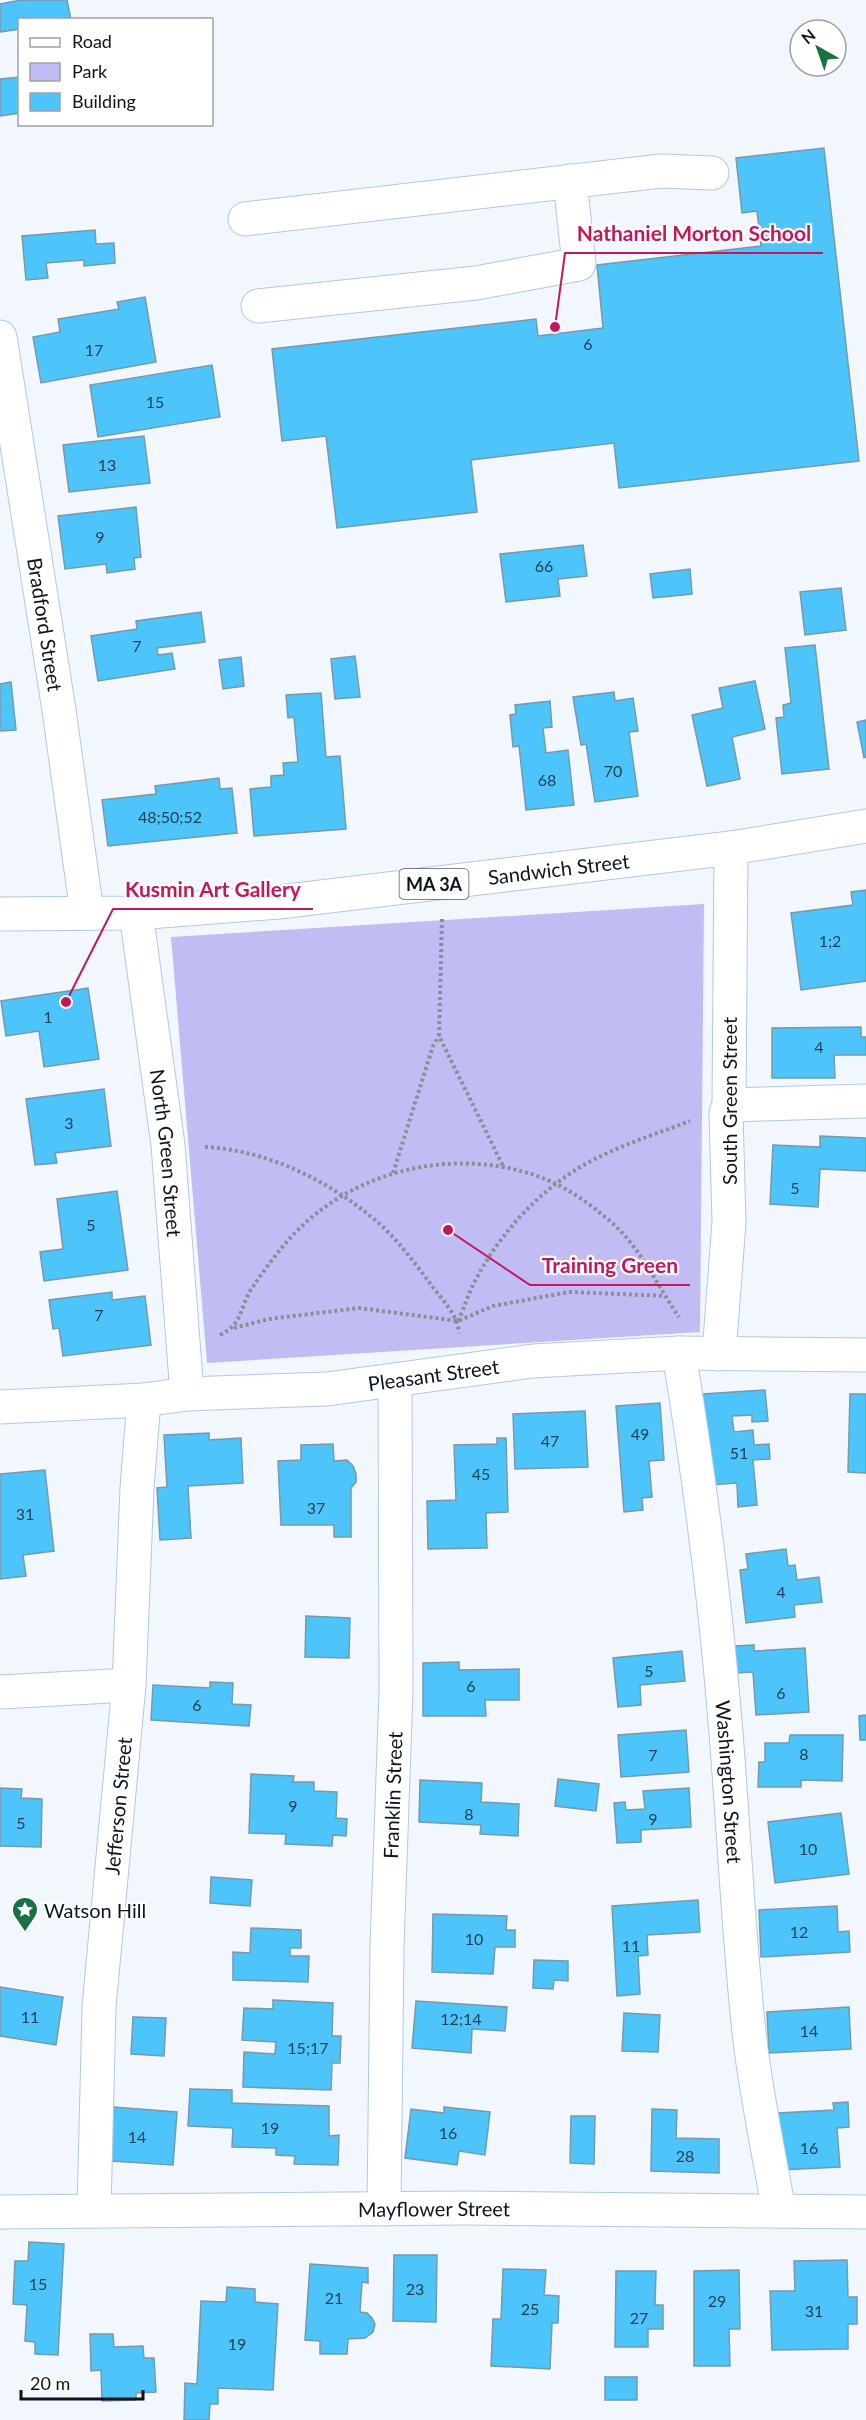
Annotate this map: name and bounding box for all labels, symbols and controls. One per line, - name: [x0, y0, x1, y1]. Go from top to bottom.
- legend: [18, 18, 213, 126]
- north arrow: [788, 18, 848, 78]
- text: N: [797, 25, 819, 47]
- text: Road: [72, 30, 112, 52]
- text: Park: [72, 60, 108, 82]
- text: Building: [72, 90, 136, 112]
- callout: Nathaniel Morton School: [565, 214, 823, 253]
- text: Nathaniel Morton School: [577, 220, 811, 245]
- house number: 6: [583, 334, 593, 353]
- house number: 17: [85, 340, 103, 359]
- house number: 15: [146, 392, 164, 411]
- house number: 13: [98, 455, 116, 474]
- house number: 9: [95, 527, 105, 546]
- street label: Bradford Street: [23, 556, 68, 693]
- house number: 66: [535, 556, 553, 575]
- house number: 7: [132, 636, 142, 655]
- house number: 70: [604, 761, 622, 780]
- house number: 68: [538, 770, 556, 789]
- house number: 48;50;52: [138, 807, 202, 826]
- street label: Sandwich Street: [487, 848, 631, 889]
- road number: MA 3A: [400, 869, 468, 899]
- callout: Kusmin Art Gallery: [113, 870, 313, 909]
- text: Kusmin Art Gallery: [125, 876, 302, 901]
- house number: 1;2: [819, 931, 841, 950]
- house number: 1: [43, 1007, 53, 1026]
- street label: South Green Street: [717, 1017, 741, 1185]
- house number: 4: [814, 1037, 824, 1056]
- street label: North Green Street: [146, 1068, 187, 1238]
- house number: 3: [64, 1113, 74, 1132]
- house number: 5: [790, 1178, 800, 1197]
- house number: 5: [86, 1215, 96, 1234]
- callout: Training Green: [530, 1246, 690, 1285]
- text: Training Green: [542, 1252, 678, 1277]
- house number: 7: [94, 1305, 104, 1324]
- street label: Pleasant Street: [366, 1354, 500, 1395]
- house number: 49: [631, 1424, 649, 1443]
- house number: 47: [541, 1431, 559, 1450]
- house number: 51: [730, 1443, 748, 1462]
- house number: 45: [472, 1464, 490, 1483]
- house number: 37: [307, 1498, 325, 1517]
- house number: 31: [16, 1504, 34, 1523]
- house number: 4: [776, 1582, 786, 1601]
- house number: 5: [644, 1661, 654, 1680]
- house number: 6: [466, 1676, 476, 1695]
- house number: 6: [776, 1683, 786, 1702]
- house number: 6: [192, 1695, 202, 1714]
- street label: Washington Street: [711, 1699, 747, 1864]
- street label: Franklin Street: [378, 1731, 407, 1859]
- street label: Jefferson Street: [99, 1736, 136, 1876]
- house number: 8: [799, 1744, 809, 1763]
- house number: 7: [648, 1745, 658, 1764]
- house number: 9: [288, 1796, 298, 1815]
- house number: 8: [464, 1804, 474, 1823]
- house number: 9: [648, 1809, 658, 1828]
- house number: 5: [16, 1813, 26, 1832]
- house number: 10: [799, 1839, 817, 1858]
- place icon: Watson Hill: [10, 1895, 40, 1933]
- place label: Watson Hill: [44, 1898, 146, 1922]
- house number: 12: [790, 1922, 808, 1941]
- house number: 10: [465, 1929, 483, 1948]
- house number: 11: [622, 1936, 640, 1955]
- house number: 11: [21, 2007, 39, 2026]
- house number: 12;14: [440, 2009, 482, 2028]
- house number: 14: [800, 2021, 818, 2040]
- house number: 15;17: [287, 2038, 329, 2057]
- house number: 19: [261, 2118, 279, 2137]
- house number: 16: [439, 2123, 457, 2142]
- house number: 14: [128, 2127, 146, 2146]
- house number: 16: [800, 2138, 818, 2157]
- house number: 28: [676, 2146, 694, 2165]
- street label: Mayflower Street: [358, 2196, 510, 2221]
- house number: 15: [29, 2274, 47, 2293]
- house number: 23: [406, 2279, 424, 2298]
- house number: 21: [325, 2288, 343, 2307]
- house number: 29: [708, 2291, 726, 2310]
- house number: 25: [521, 2299, 539, 2318]
- house number: 31: [805, 2301, 823, 2320]
- house number: 27: [630, 2308, 648, 2327]
- house number: 19: [228, 2334, 246, 2353]
- scale bar: [21, 2363, 142, 2401]
- text: 20 m: [30, 2372, 70, 2394]

